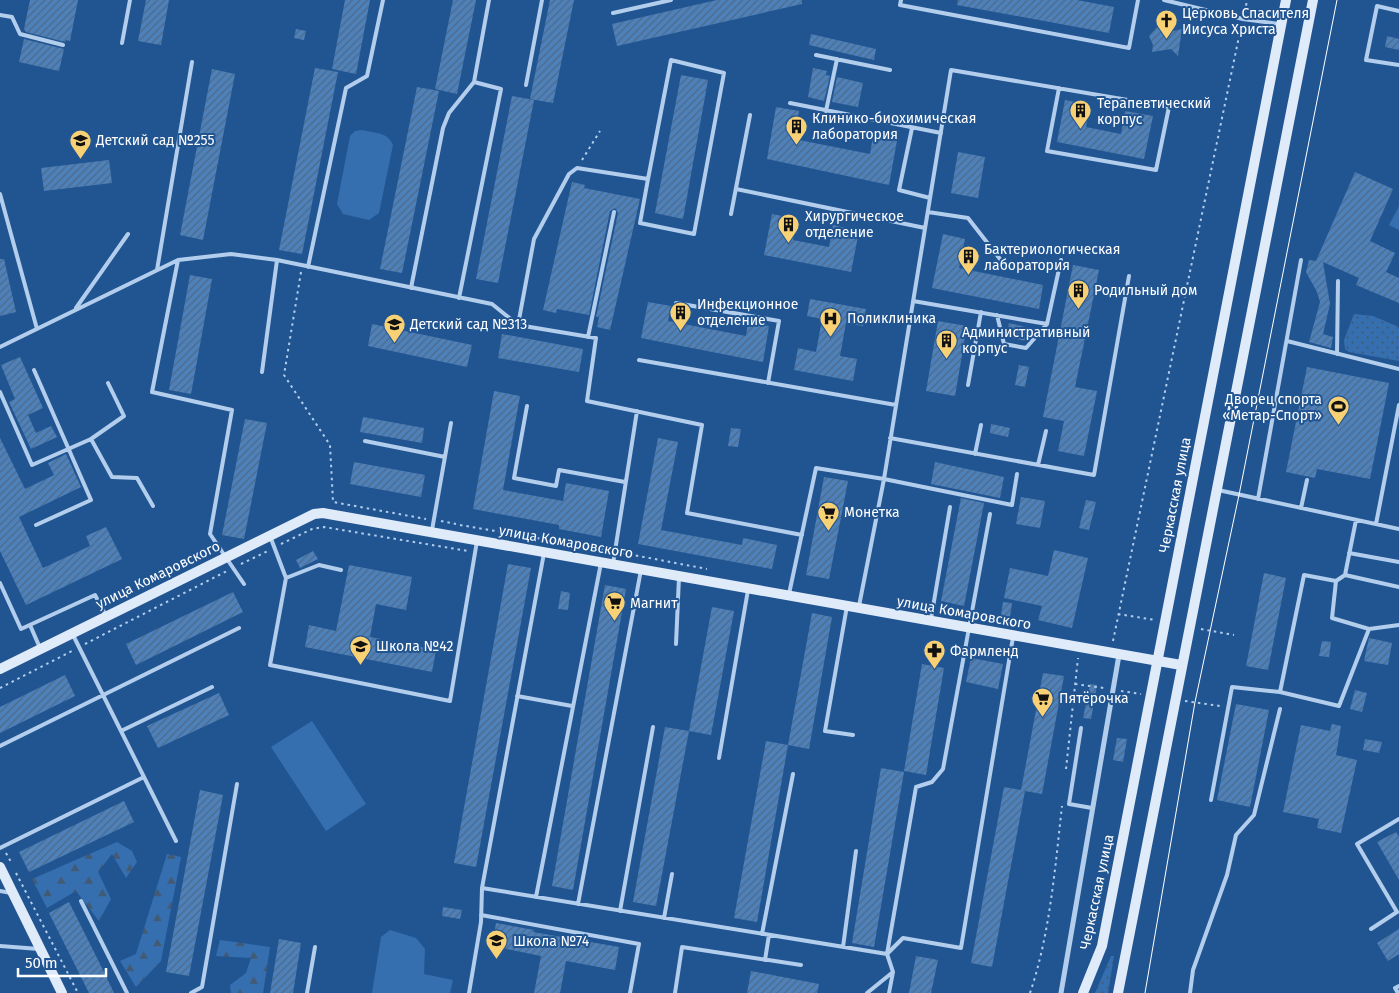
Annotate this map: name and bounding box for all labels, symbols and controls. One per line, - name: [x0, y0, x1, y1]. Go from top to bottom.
- place label: Церковь Спасителя Иисуса Христа: [1182, 5, 1309, 38]
- church icon: Церковь Спасителя Иисуса Христа: [1154, 9, 1178, 40]
- place label: Терапевтический корпус: [1097, 95, 1211, 128]
- building icon: Терапевтический корпус: [1069, 99, 1093, 130]
- place label: Клинико-биохимическая лаборатория: [812, 110, 976, 143]
- building icon: Клинико-биохимическая лаборатория: [784, 114, 808, 145]
- school or university icon: Детский сад №255: [68, 128, 92, 159]
- place label: Детский сад №255: [95, 132, 215, 149]
- place label: Хирургическое отделение: [805, 208, 904, 241]
- building icon: Хирургическое отделение: [777, 212, 801, 243]
- place label: Бактериологическая лаборатория: [984, 241, 1120, 274]
- building icon: Бактериологическая лаборатория: [956, 245, 980, 276]
- building icon: Родильный дом: [1066, 278, 1090, 309]
- place label: Родильный дом: [1094, 282, 1197, 299]
- place label: Инфекционное отделение: [697, 296, 798, 329]
- building icon: Инфекционное отделение: [669, 300, 693, 331]
- hospital icon: Поликлиника: [819, 306, 843, 337]
- place label: Поликлиника: [847, 310, 936, 327]
- school or university icon: Детский сад №313: [382, 312, 406, 343]
- place label: Детский сад №313: [409, 316, 527, 333]
- place label: Административный корпус: [962, 324, 1091, 357]
- building icon: Административный корпус: [934, 328, 958, 359]
- place label: Дворец спорта «Метар-Спорт»: [1222, 391, 1322, 424]
- sports icon: Дворец спорта «Метар-Спорт»: [1326, 395, 1350, 426]
- street label: Черкасская улица: [1155, 436, 1195, 554]
- supermarket icon: Монетка: [816, 500, 840, 531]
- place label: Монетка: [844, 504, 900, 521]
- street label: улица Комаровского: [497, 522, 635, 562]
- street label: улица Комаровского: [93, 538, 223, 612]
- supermarket icon: Магнит: [602, 591, 626, 622]
- street label: улица Комаровского: [895, 593, 1033, 633]
- place label: Магнит: [630, 595, 678, 612]
- school or university icon: Школа №42: [348, 634, 372, 665]
- place label: Школа №42: [376, 638, 453, 655]
- pharmacy icon: Фармленд: [922, 639, 946, 670]
- place label: Фармленд: [950, 643, 1019, 660]
- supermarket icon: Пятёрочка: [1031, 686, 1055, 717]
- place label: Пятёрочка: [1059, 690, 1129, 707]
- street label: Черкасская улица: [1076, 833, 1118, 951]
- school or university icon: Школа №74: [485, 929, 509, 960]
- place label: Школа №74: [513, 933, 590, 950]
- scale bar: [18, 946, 105, 978]
- text: 50 m: [25, 954, 58, 972]

